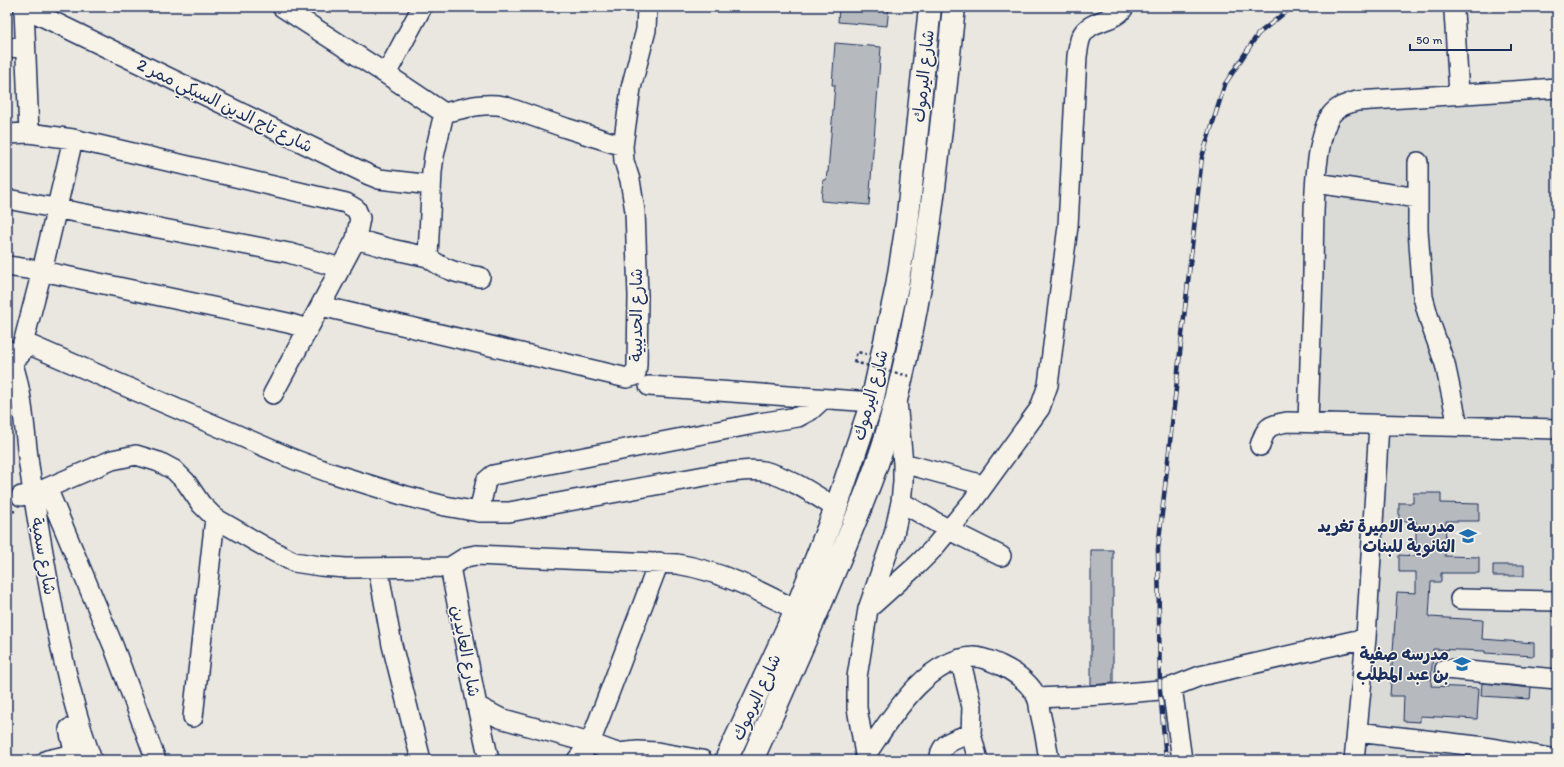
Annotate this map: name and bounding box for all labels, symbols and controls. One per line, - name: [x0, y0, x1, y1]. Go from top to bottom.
- scale bar: [1410, 26, 1511, 52]
- street label: شارع اليرموك: [908, 29, 940, 124]
- text: 50 m: [1416, 33, 1442, 47]
- street label: شارع تاج الدين السبكي ممر 2: [132, 54, 316, 161]
- street label: شارع الحديبية: [626, 268, 648, 362]
- street label: شارع اليرموك: [848, 347, 894, 443]
- street label: شارع سمية: [25, 516, 61, 597]
- place label: مدرسة الاميرة تغريد الثانوية للبنات: [1317, 516, 1455, 558]
- school or university icon: مدرسة الاميرة تغريد الثانوية للبنات: [1458, 526, 1478, 546]
- street label: شارع العايدين: [445, 603, 485, 699]
- place label: مدرسه صفية بن عبد المطلب: [1356, 644, 1449, 685]
- street label: شارع اليرموك: [727, 651, 787, 744]
- school or university icon: مدرسه صفية بن عبد المطلب: [1452, 654, 1472, 674]

